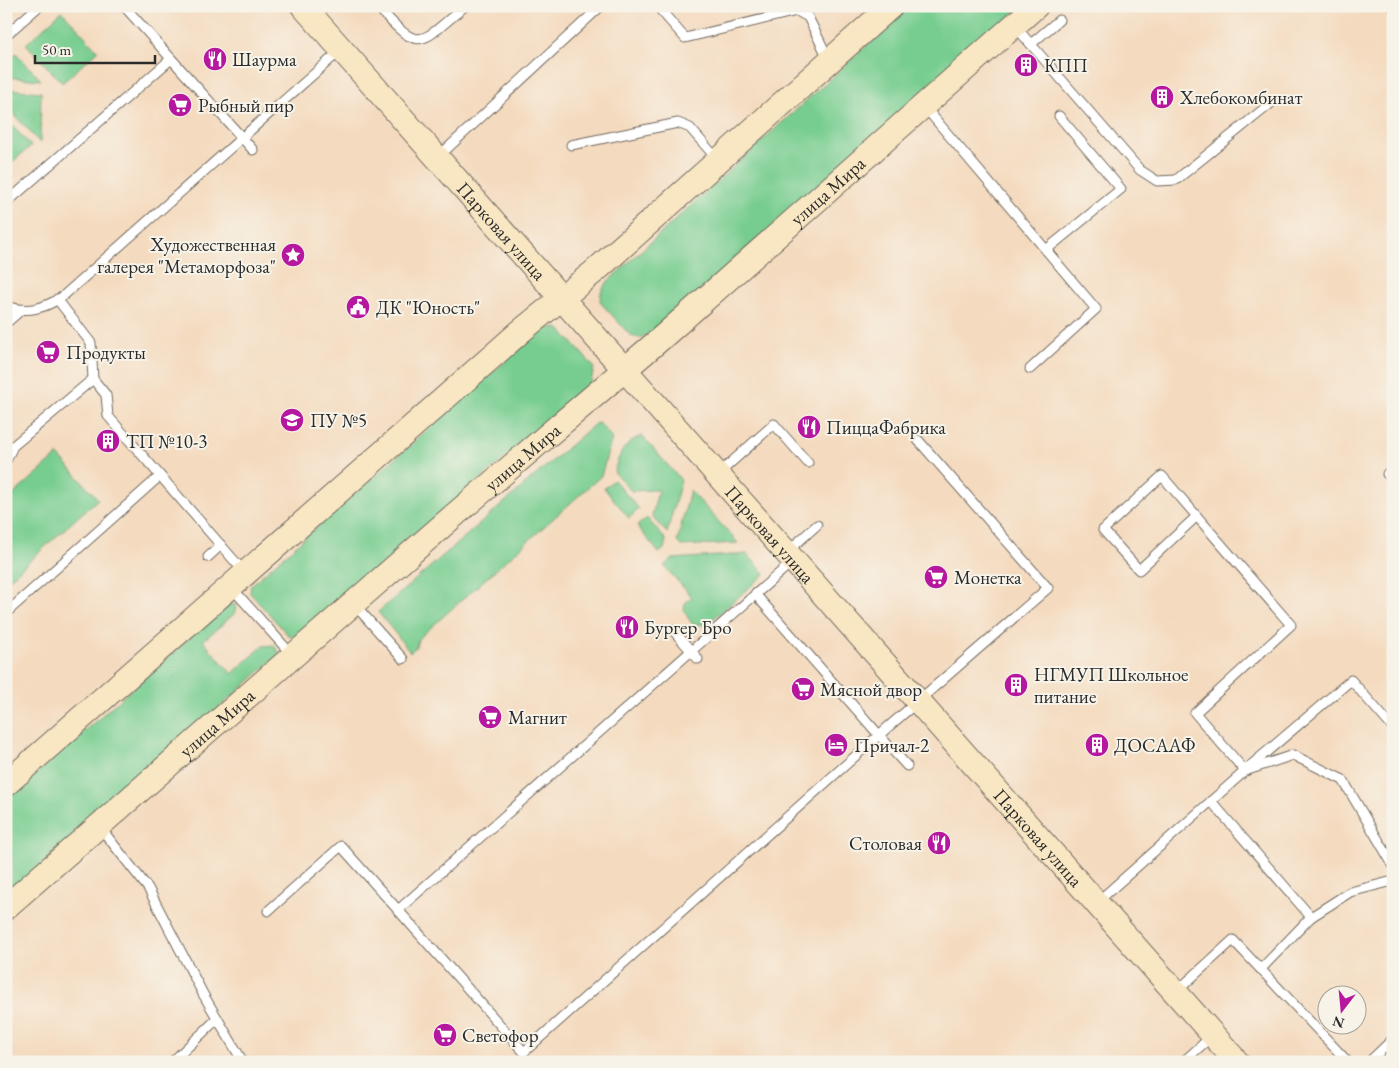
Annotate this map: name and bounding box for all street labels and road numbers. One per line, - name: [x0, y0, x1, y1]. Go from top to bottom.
- street label: улица Мира: [785, 151, 871, 231]
- street label: Парковая улица: [451, 176, 552, 286]
- street label: улица Мира: [479, 418, 566, 497]
- street label: Парковая улица: [719, 480, 820, 589]
- street label: улица Мира: [174, 683, 261, 763]
- street label: Парковая улица: [988, 783, 1089, 893]

